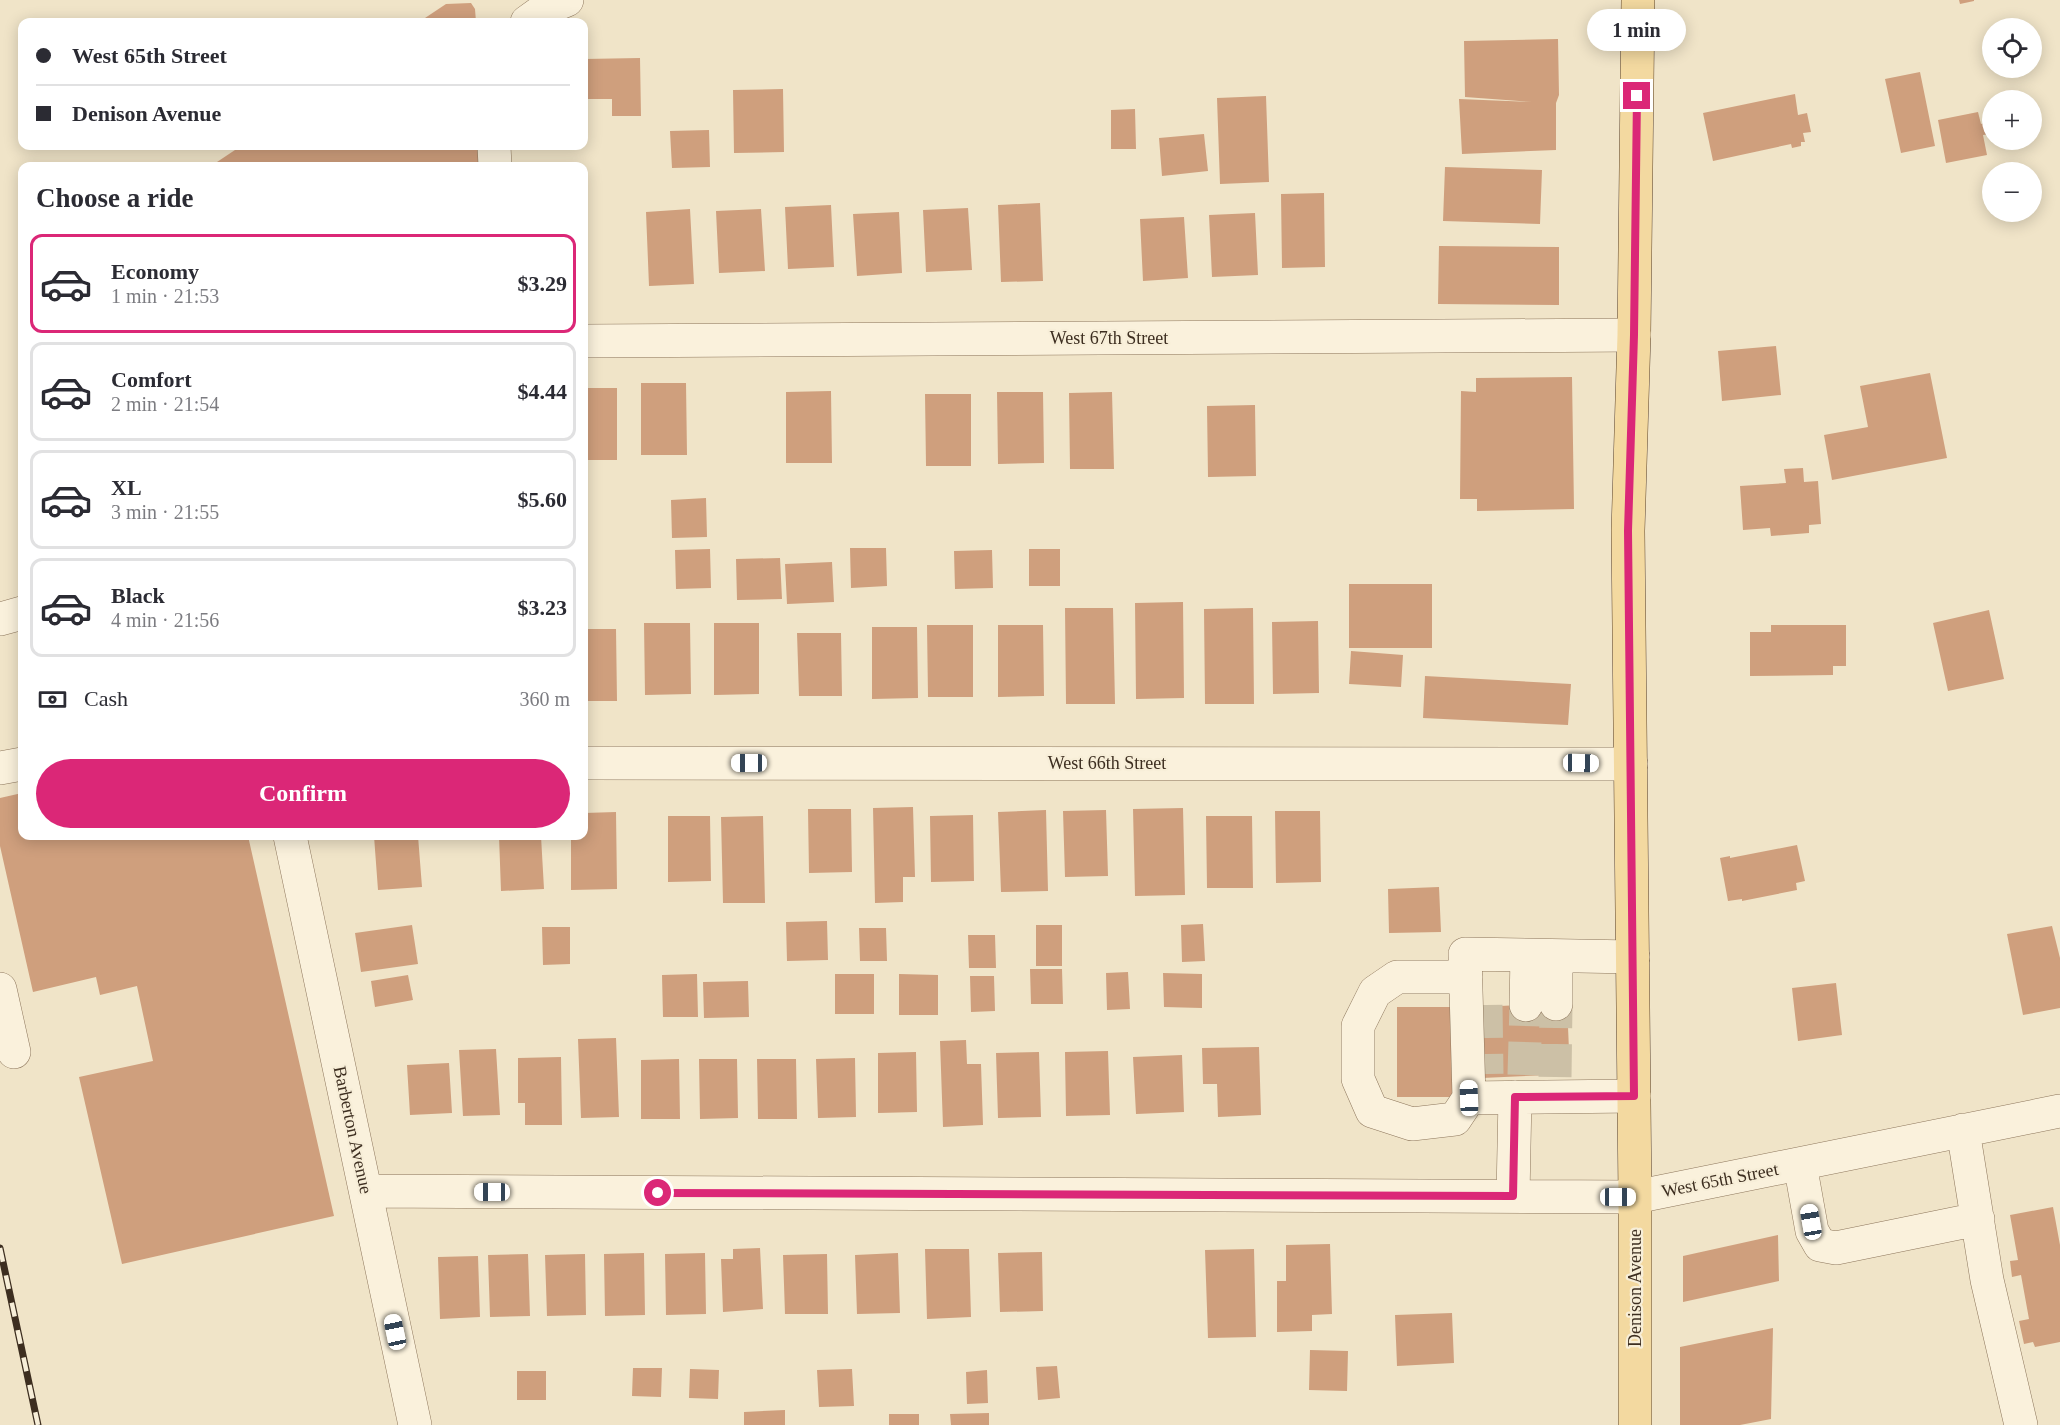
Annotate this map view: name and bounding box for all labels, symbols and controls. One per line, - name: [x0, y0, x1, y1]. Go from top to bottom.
- callout: 1 min: [1588, 9, 1686, 51]
- map controls: [1982, 18, 2042, 222]
- button: locate: [1982, 18, 2042, 78]
- text: 1 min: [1612, 19, 1661, 41]
- text: West 65th Street: [72, 43, 227, 68]
- route end: [1623, 82, 1650, 109]
- button: +: [1982, 90, 2042, 150]
- text: Denison Avenue: [72, 101, 221, 126]
- button: −: [1982, 162, 2042, 222]
- text: Choose a ride: [36, 183, 194, 213]
- icon: car: [39, 257, 93, 311]
- text: Economy: [111, 259, 199, 284]
- text: $3.29: [518, 271, 567, 296]
- text: 1 min · 21:53: [111, 285, 219, 307]
- street label: West 67th Street: [1050, 328, 1168, 348]
- icon: car: [39, 365, 93, 419]
- text: Comfort: [111, 367, 192, 392]
- text: $4.44: [518, 379, 567, 404]
- text: 2 min · 21:54: [111, 393, 219, 415]
- icon: car: [39, 473, 93, 527]
- text: XL: [111, 475, 142, 500]
- text: $5.60: [518, 487, 567, 512]
- text: 3 min · 21:55: [111, 501, 219, 523]
- icon: car: [39, 581, 93, 635]
- text: Black: [111, 583, 165, 608]
- text: $3.23: [518, 595, 567, 620]
- text: 4 min · 21:56: [111, 609, 219, 631]
- icon: cash: [36, 683, 69, 716]
- text: Cash: [84, 686, 128, 711]
- text: 360 m: [519, 688, 570, 710]
- street label: West 66th Street: [1048, 753, 1166, 773]
- car: [731, 754, 767, 772]
- car: [1563, 754, 1599, 772]
- button: Confirm: [36, 759, 570, 828]
- street label: Barberton Avenue: [330, 1064, 376, 1196]
- car: [1459, 1080, 1479, 1116]
- street label: West 65th Street: [1660, 1159, 1780, 1201]
- route start: [644, 1179, 671, 1206]
- car: [474, 1183, 510, 1201]
- car: [1600, 1188, 1636, 1206]
- car: [1799, 1203, 1823, 1241]
- street label: Denison Avenue: [1625, 1229, 1645, 1347]
- car: [382, 1313, 408, 1351]

